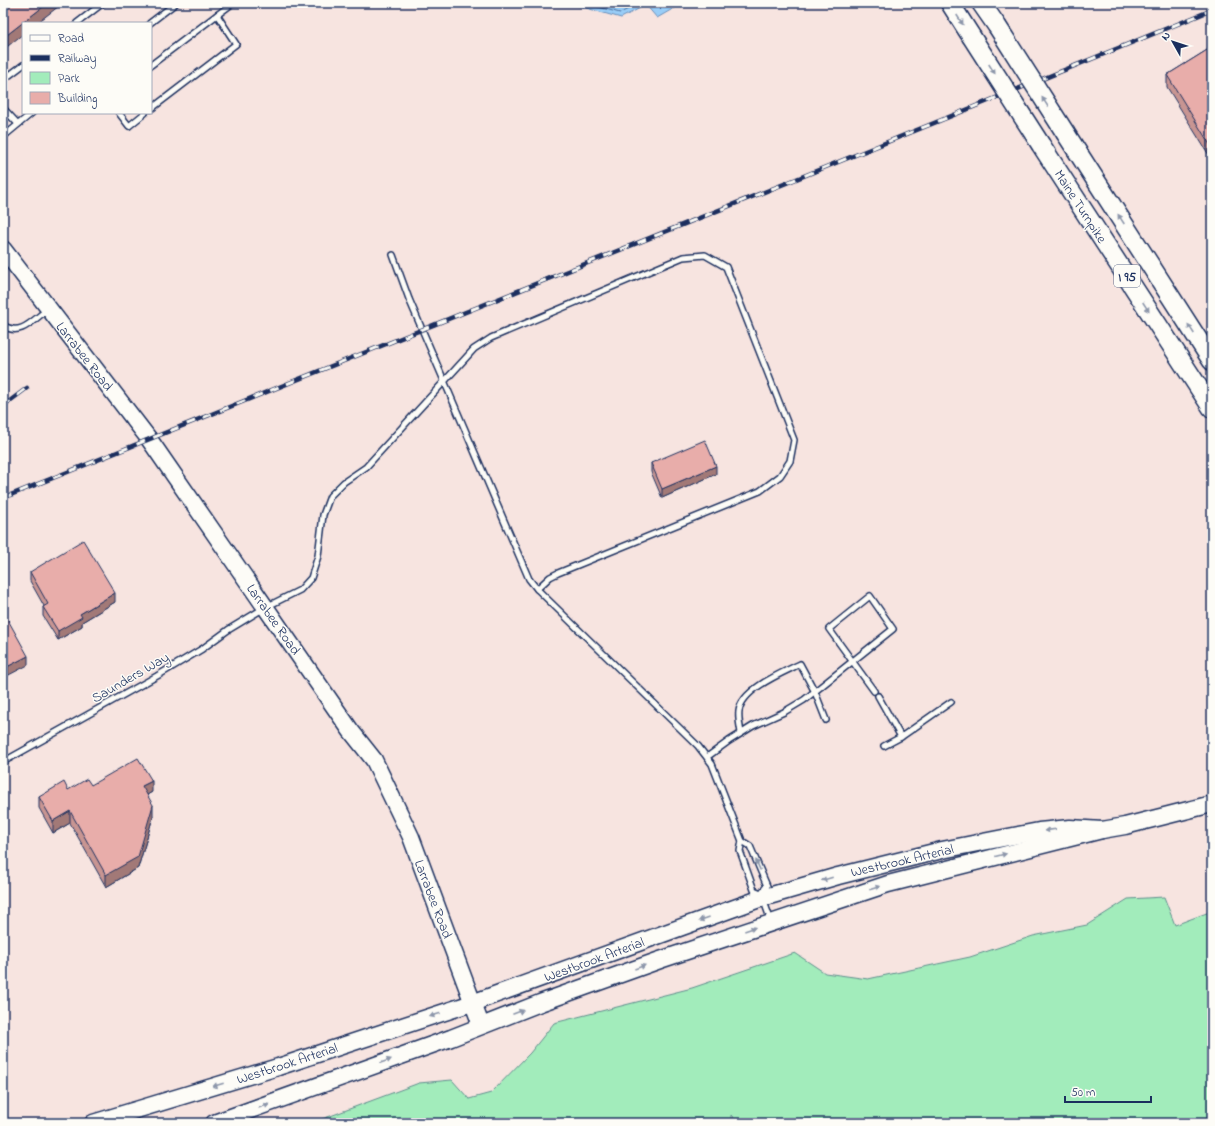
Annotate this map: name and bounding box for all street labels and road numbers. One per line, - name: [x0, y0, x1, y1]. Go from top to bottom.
- street label: Maine Turnpike: [1048, 166, 1112, 248]
- road number: I 95: [1114, 265, 1140, 287]
- street label: Larrabee Road: [50, 318, 118, 396]
- street label: Larrabee Road: [240, 580, 305, 660]
- street label: Saunders Way: [88, 647, 174, 710]
- street label: Westbrook Arterial: [849, 839, 956, 884]
- street label: Larrabee Road: [408, 857, 457, 942]
- street label: Westbrook Arterial: [542, 933, 648, 988]
- street label: Westbrook Arterial: [234, 1038, 341, 1091]

